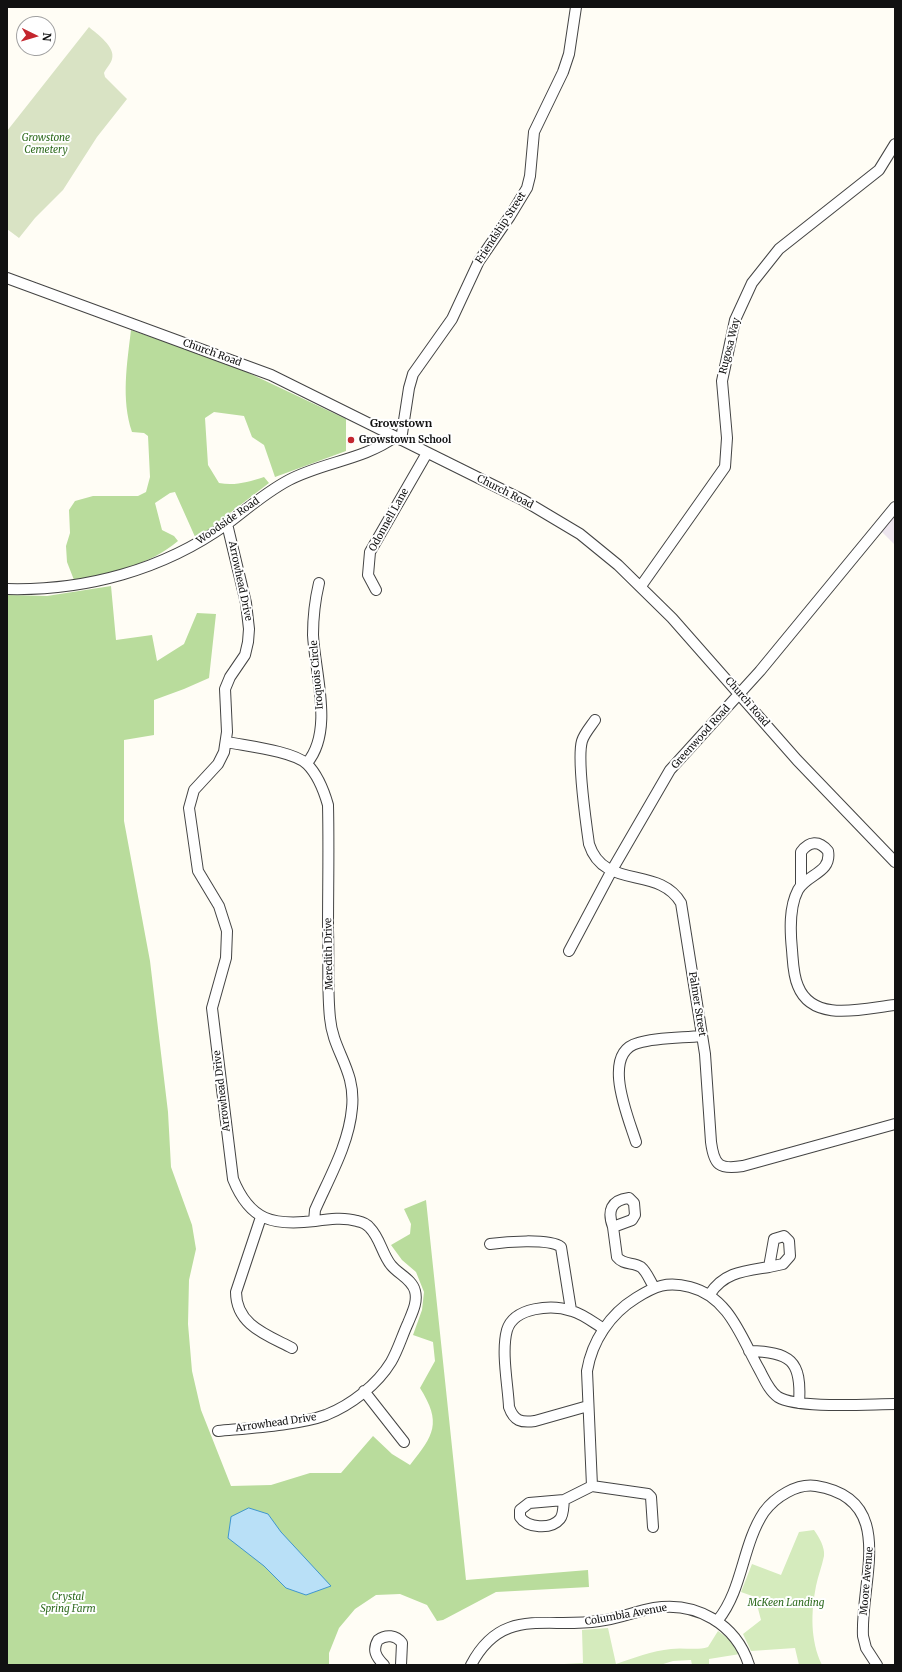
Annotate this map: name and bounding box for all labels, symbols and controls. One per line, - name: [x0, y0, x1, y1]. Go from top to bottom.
- north arrow: [16, 16, 56, 56]
- text: N: [40, 32, 54, 42]
- park label: Growstone Cemetery: [22, 132, 70, 156]
- street label: Friendship Street: [473, 190, 529, 266]
- street label: Rugosa Way: [717, 316, 743, 376]
- street label: Church Road: [181, 337, 243, 369]
- district label: Growstown: [370, 417, 432, 431]
- place label: Growstown School: [359, 434, 451, 446]
- marker: Growstown School: [346, 435, 356, 445]
- street label: Church Road: [475, 473, 535, 511]
- street label: Odonnell Lane: [367, 486, 411, 554]
- street label: Woodside Road: [194, 495, 262, 547]
- street label: Arrowhead Drive: [226, 540, 254, 622]
- street label: Iroquois Circle: [308, 640, 326, 710]
- street label: Church Road: [722, 675, 772, 729]
- street label: Greenwood Road: [669, 703, 733, 771]
- street label: Meredith Drive: [322, 918, 336, 990]
- street label: Palmer Street: [686, 971, 708, 1037]
- street label: Arrowhead Drive: [211, 1050, 233, 1132]
- street label: Arrowhead Drive: [235, 1411, 317, 1435]
- street label: Moore Avenue: [858, 1546, 876, 1616]
- park label: Crystal Spring Farm: [40, 1591, 96, 1614]
- park label: McKeen Landing: [748, 1597, 824, 1609]
- street label: Columbia Avenue: [584, 1602, 668, 1628]

